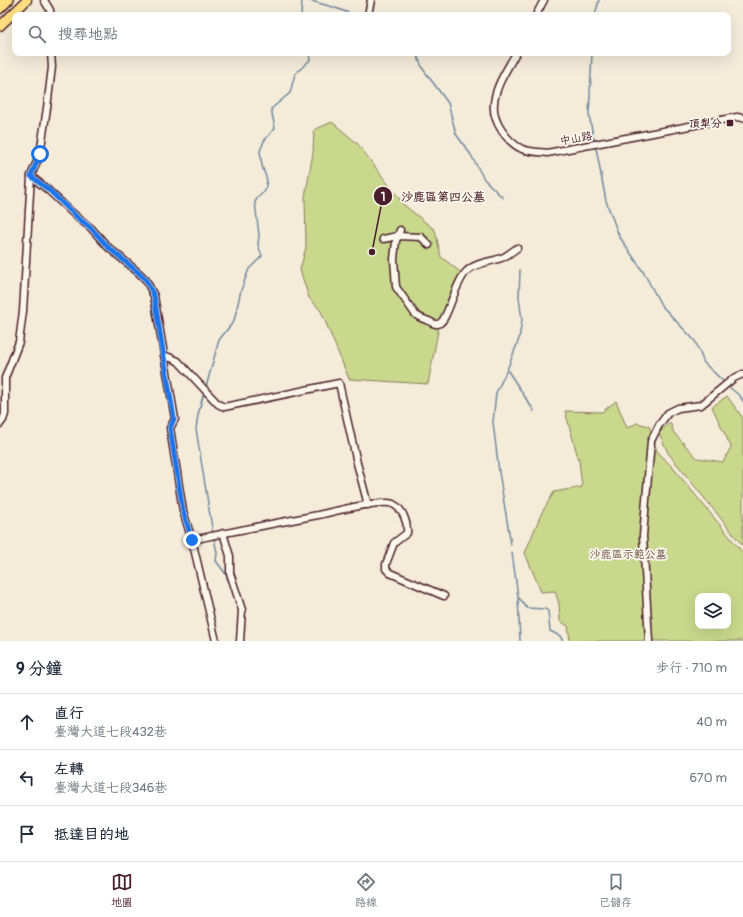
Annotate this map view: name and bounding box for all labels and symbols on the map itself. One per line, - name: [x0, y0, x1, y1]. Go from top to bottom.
- place label: 頂犁分: [689, 117, 722, 130]
- marker: 頂犁分: [725, 118, 735, 128]
- street label: 中山路: [559, 129, 593, 148]
- route start: [31, 145, 49, 163]
- callout: 沙鹿區第四公墓: [373, 184, 493, 208]
- text: 1: [381, 190, 385, 205]
- text: 沙鹿區第四公墓: [401, 190, 485, 205]
- route end: [183, 531, 201, 549]
- park label: 沙鹿區示範公墓: [590, 548, 667, 561]

